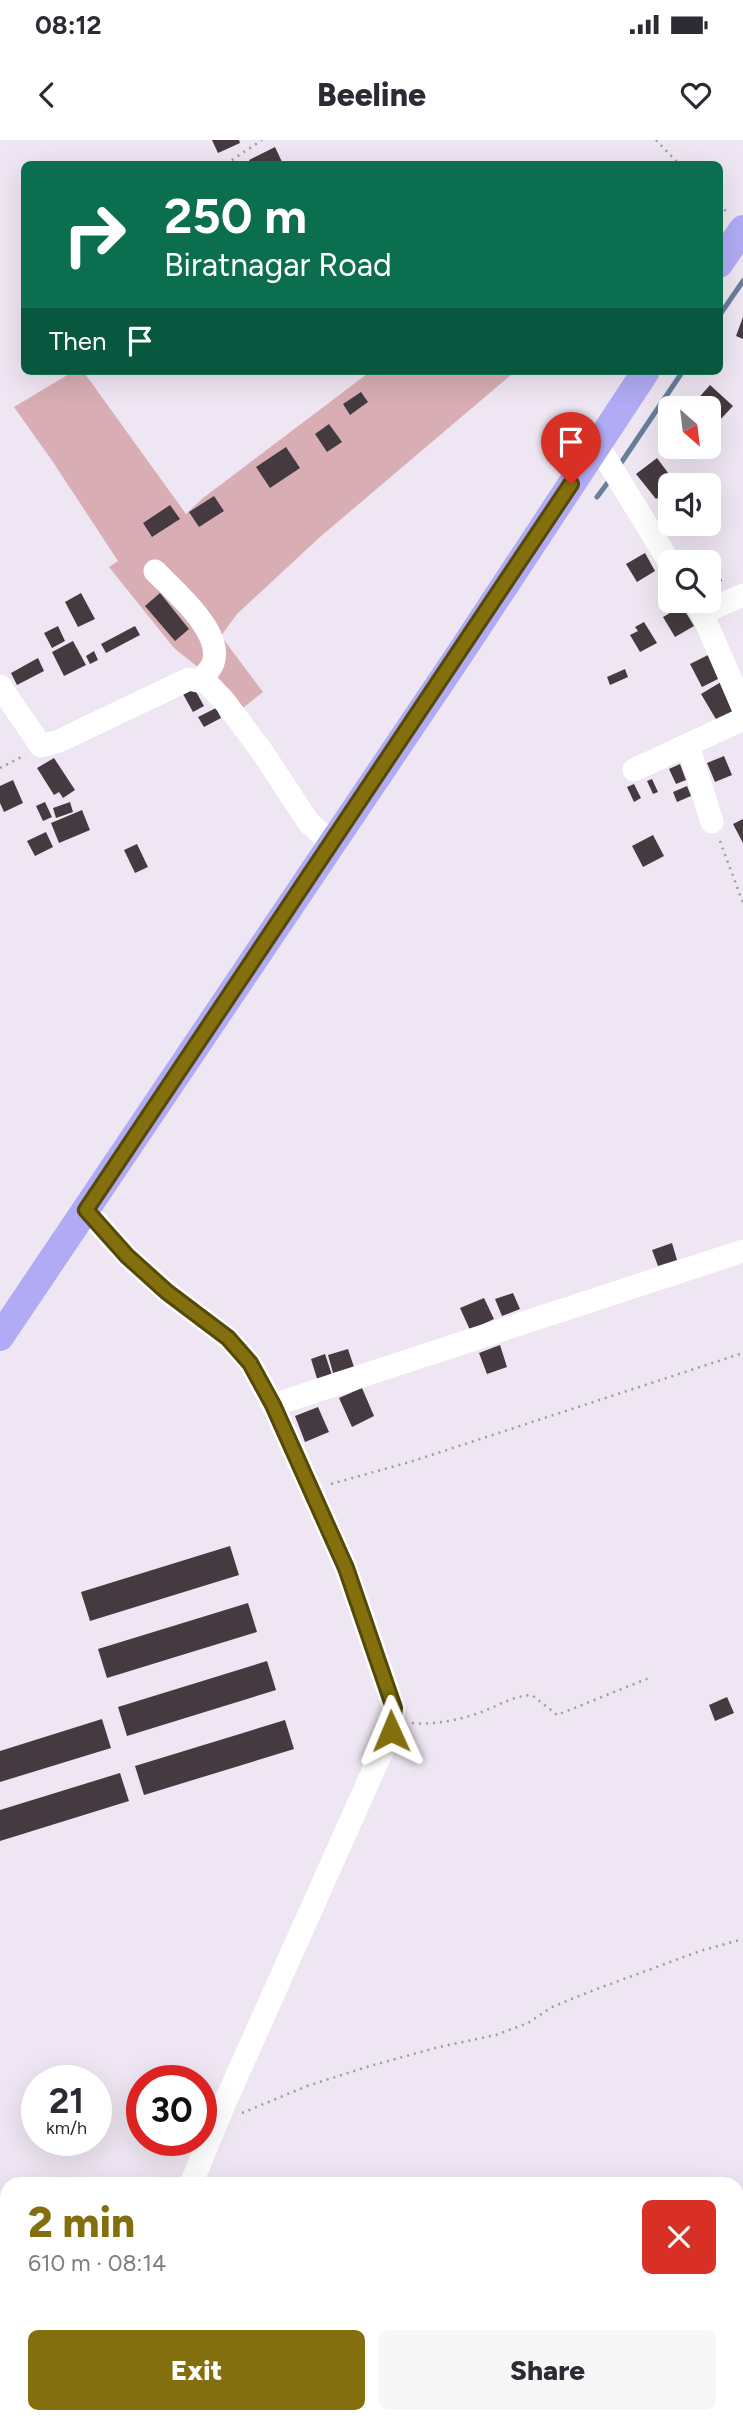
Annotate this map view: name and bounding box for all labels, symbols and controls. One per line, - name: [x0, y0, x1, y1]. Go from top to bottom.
- text: 08:12: [35, 9, 102, 41]
- icon: back: [28, 76, 66, 114]
- text: Beeline: [317, 76, 426, 114]
- icon: heart: [677, 76, 715, 114]
- text: 250 m: [164, 186, 307, 245]
- icon: right: [49, 189, 140, 280]
- text: Biratnagar Road: [164, 246, 392, 284]
- icon: arrive: [121, 322, 159, 360]
- text: Then: [49, 325, 107, 357]
- north arrow: [658, 396, 721, 458]
- map controls: [658, 396, 721, 613]
- pin: [541, 412, 601, 484]
- icon: arrive: [552, 423, 590, 461]
- button: sound: [658, 473, 721, 536]
- button: search: [658, 550, 721, 613]
- position arrow: [354, 1694, 428, 1768]
- speed limit sign: 30: [126, 2065, 217, 2156]
- text: 21: [49, 2080, 84, 2122]
- text: km/h: [46, 2117, 87, 2139]
- text: 2 min: [28, 2197, 135, 2248]
- button: close: [642, 2200, 716, 2274]
- text: 610 m · 08:14: [28, 2249, 166, 2277]
- button: Exit: [28, 2330, 365, 2410]
- button: Share: [379, 2330, 716, 2410]

